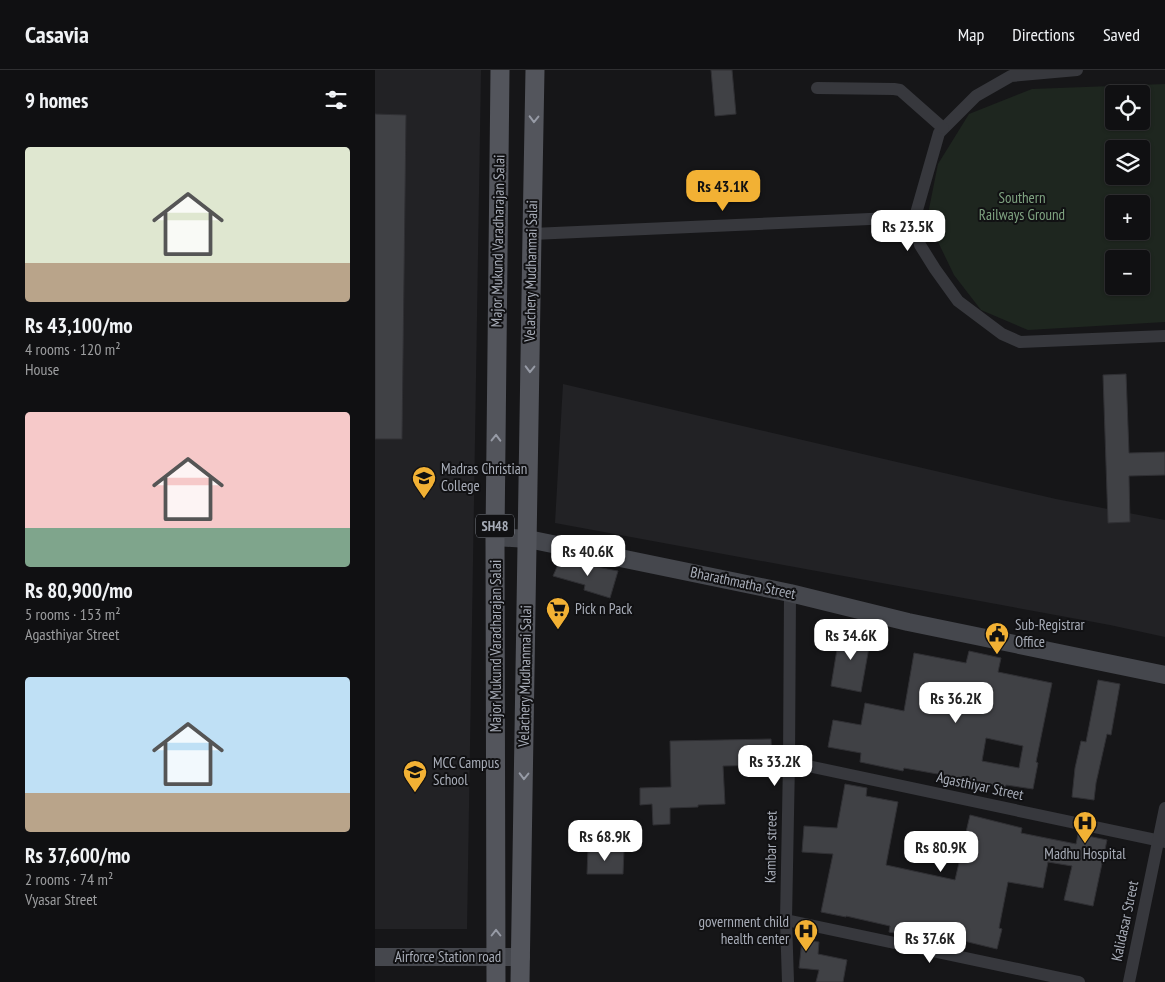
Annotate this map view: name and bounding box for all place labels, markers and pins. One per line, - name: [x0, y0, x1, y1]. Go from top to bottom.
- pin: Rs 43.1K: [671, 170, 775, 212]
- pin: Rs 23.5K: [856, 210, 960, 252]
- place label: Madras Christian College: [441, 459, 527, 495]
- school or university icon: Madras Christian College: [411, 465, 437, 499]
- pin: Rs 40.6K: [536, 534, 640, 577]
- supermarket icon: Pick n Pack: [545, 596, 571, 630]
- place label: Pick n Pack: [575, 599, 632, 618]
- place label: Sub-Registrar Office: [1015, 615, 1086, 651]
- pin: Rs 34.6K: [799, 618, 903, 661]
- public building icon: Sub-Registrar Office: [984, 621, 1010, 655]
- pin: Rs 36.2K: [904, 682, 1008, 724]
- pin: Rs 33.2K: [723, 744, 827, 787]
- place label: MCC Campus School: [433, 753, 499, 789]
- school or university icon: MCC Campus School: [402, 759, 428, 793]
- hospital icon: Madhu Hospital: [1072, 810, 1098, 844]
- pin: Rs 68.9K: [553, 820, 657, 862]
- pin: Rs 80.9K: [889, 830, 993, 873]
- place label: Madhu Hospital: [1044, 844, 1126, 863]
- place label: government child health center: [698, 912, 790, 948]
- hospital icon: government child health center: [793, 918, 819, 952]
- pin: Rs 37.6K: [878, 922, 982, 964]

